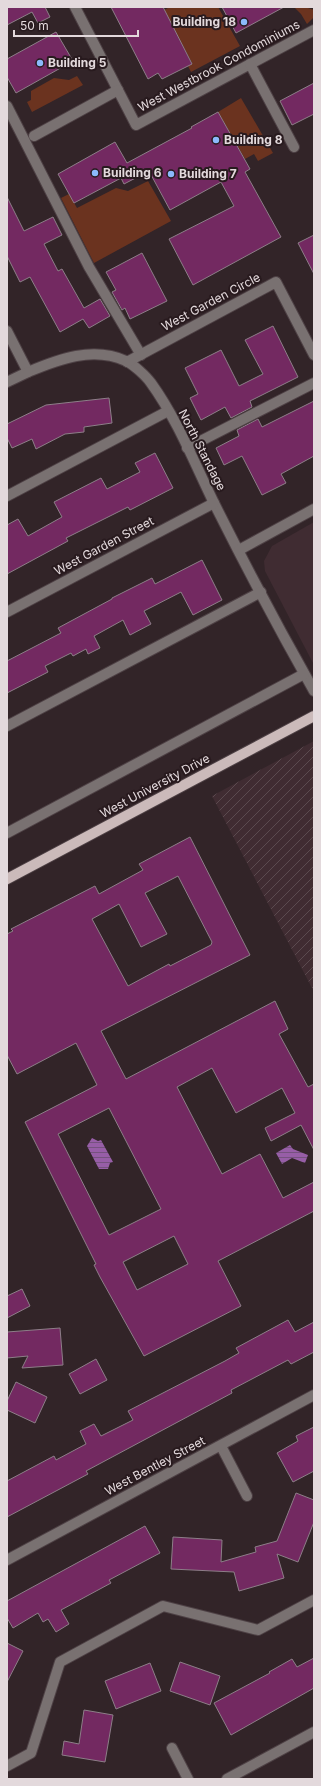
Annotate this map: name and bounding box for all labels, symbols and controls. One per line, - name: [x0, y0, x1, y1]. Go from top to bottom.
- scale bar: [14, 12, 138, 38]
- place label: Building 18: [172, 14, 236, 29]
- street label: West Westbrook Condominiums: [135, 16, 302, 115]
- marker: Building 18: [239, 17, 249, 27]
- text: 50 m: [20, 18, 49, 33]
- place label: Building 5: [48, 55, 107, 70]
- marker: Building 5: [35, 58, 45, 68]
- place label: Building 8: [224, 132, 283, 147]
- marker: Building 8: [211, 135, 221, 145]
- place label: Building 6: [103, 165, 162, 180]
- place label: Building 7: [179, 166, 237, 181]
- marker: Building 6: [90, 168, 100, 178]
- marker: Building 7: [166, 169, 176, 179]
- street label: West Garden Circle: [159, 269, 263, 334]
- street label: North Standage: [175, 407, 229, 493]
- street label: West Garden Street: [51, 513, 156, 578]
- street label: West University Drive: [97, 750, 212, 821]
- street label: West Bentley Street: [102, 1433, 208, 1498]

